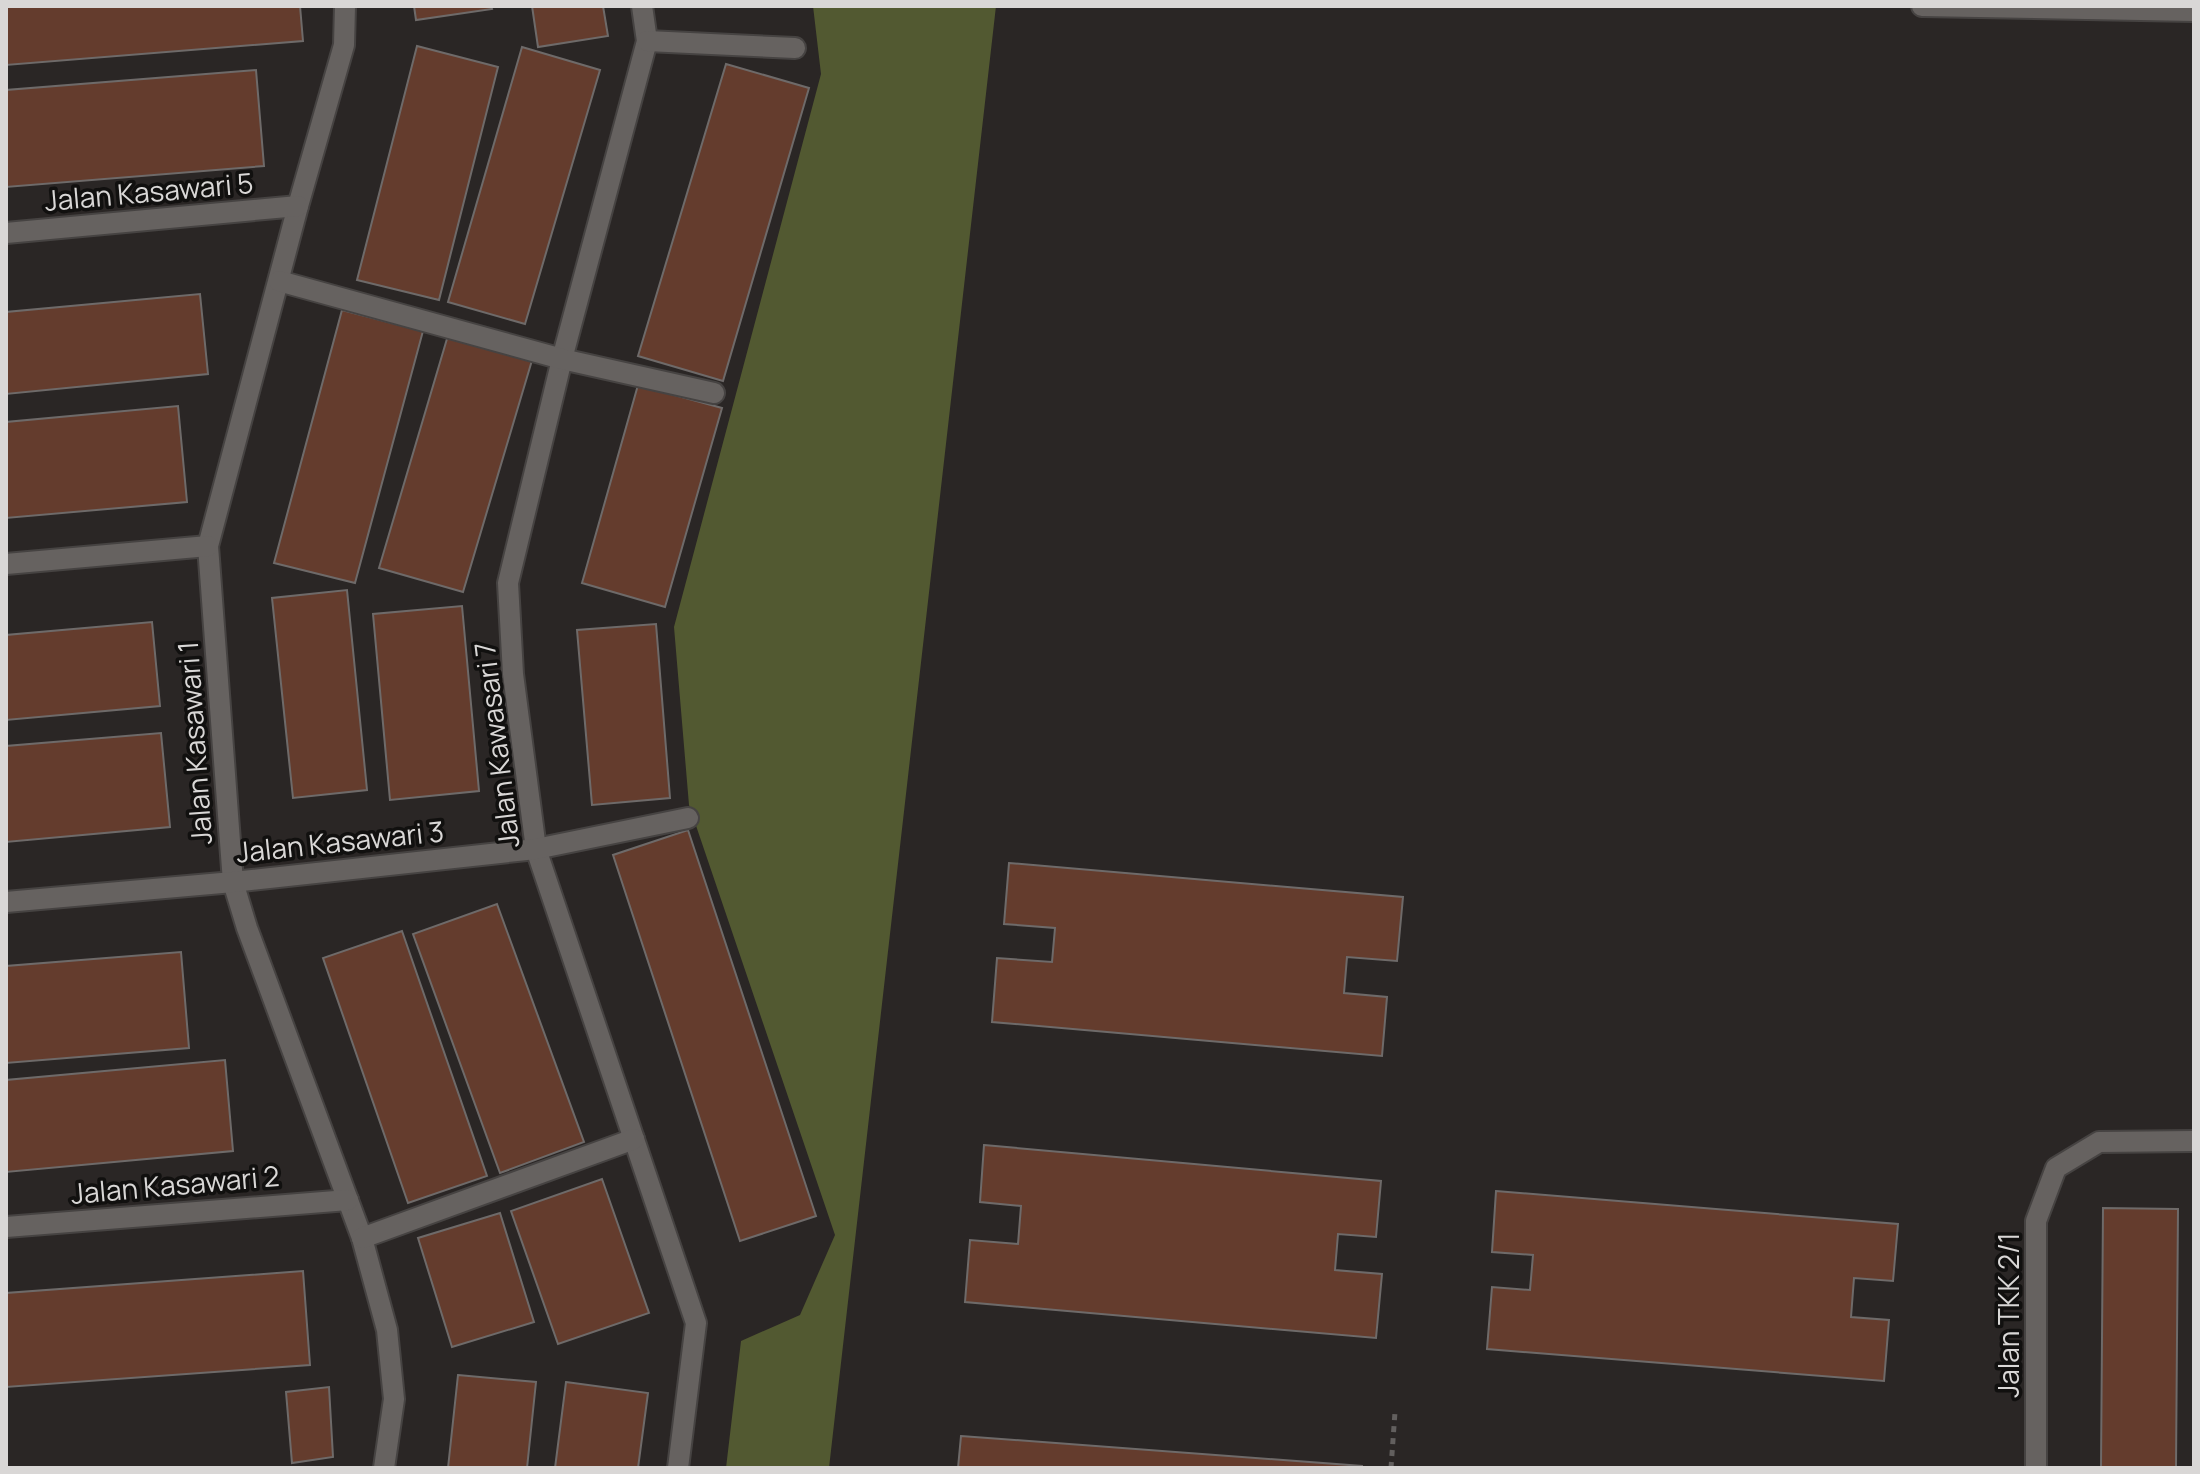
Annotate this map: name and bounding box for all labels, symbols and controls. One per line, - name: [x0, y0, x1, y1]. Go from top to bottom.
- street label: Jalan Kasawari 5: [43, 163, 255, 219]
- street label: Jalan Kasawari 1: [168, 640, 220, 846]
- street label: Jalan Kawasari 7: [465, 640, 527, 850]
- street label: Jalan Kasawari 3: [234, 811, 446, 871]
- street label: Jalan Kasawari 2: [69, 1156, 281, 1212]
- street label: Jalan TKK 2/1: [1989, 1232, 2027, 1398]

